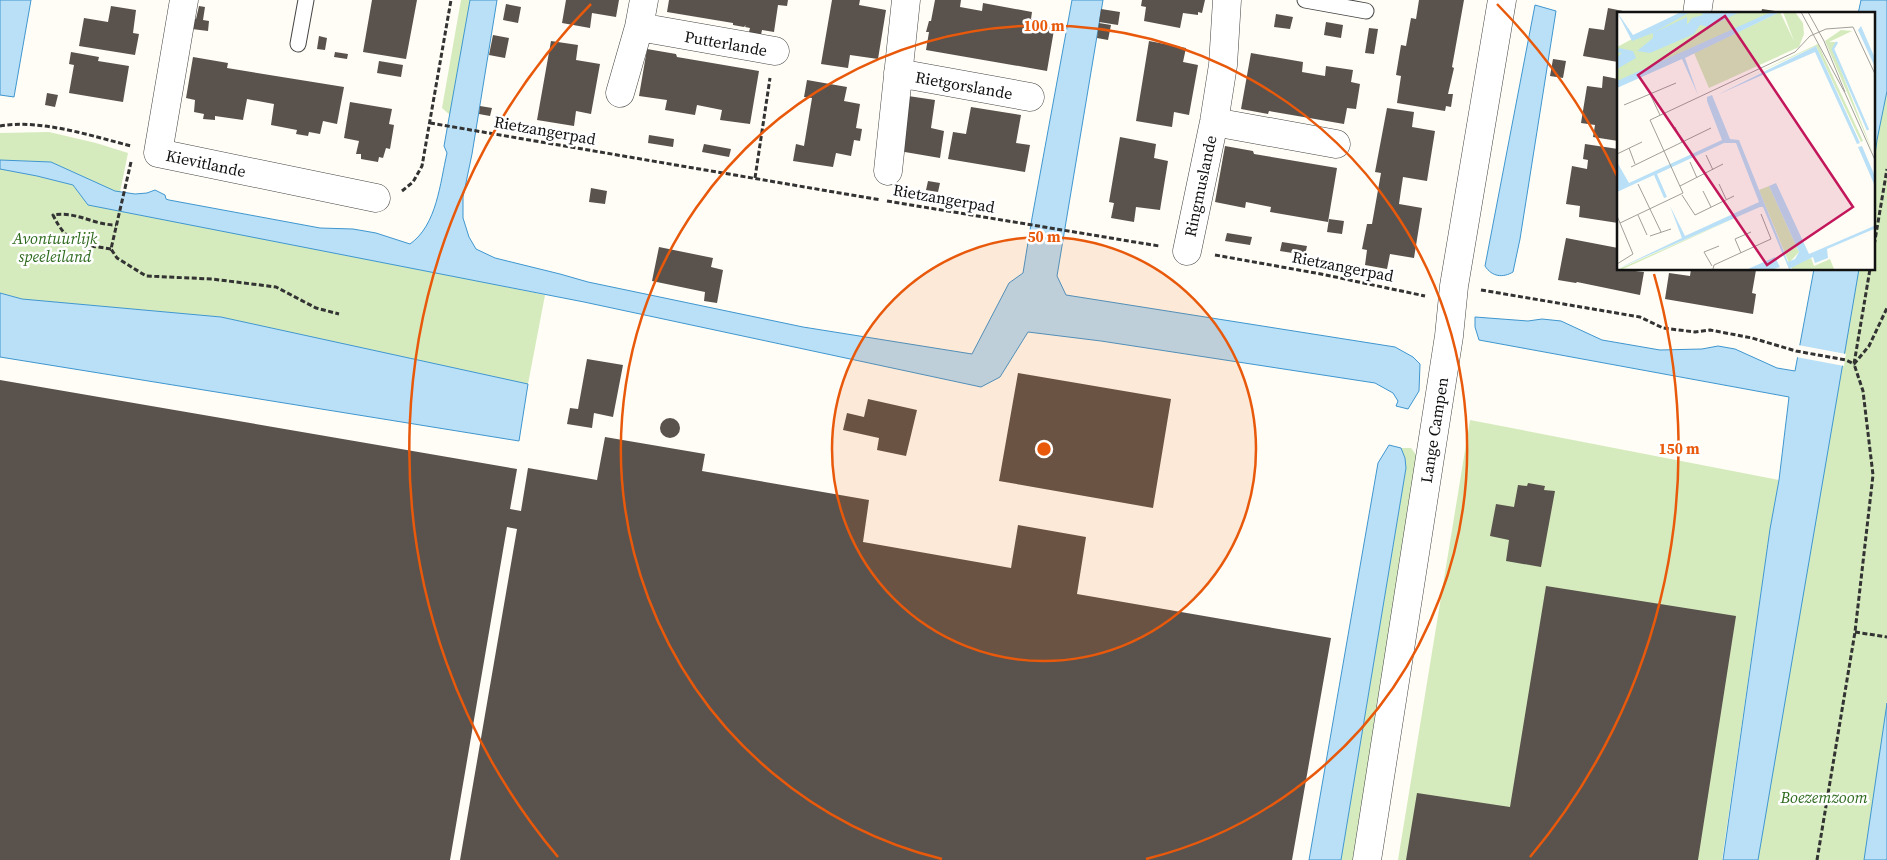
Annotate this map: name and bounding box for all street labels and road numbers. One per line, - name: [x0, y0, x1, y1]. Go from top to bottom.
- street label: Putterlande: [683, 25, 769, 61]
- street label: Rietgorslande: [914, 66, 1014, 104]
- street label: Rietzangerpad: [492, 110, 598, 150]
- street label: Ringmuslande: [1179, 133, 1221, 239]
- street label: Kievitlande: [164, 144, 248, 182]
- street label: Rietzangerpad: [891, 178, 997, 218]
- street label: Rietzangerpad: [1290, 245, 1396, 287]
- street label: Lange Campen: [1415, 375, 1453, 484]

